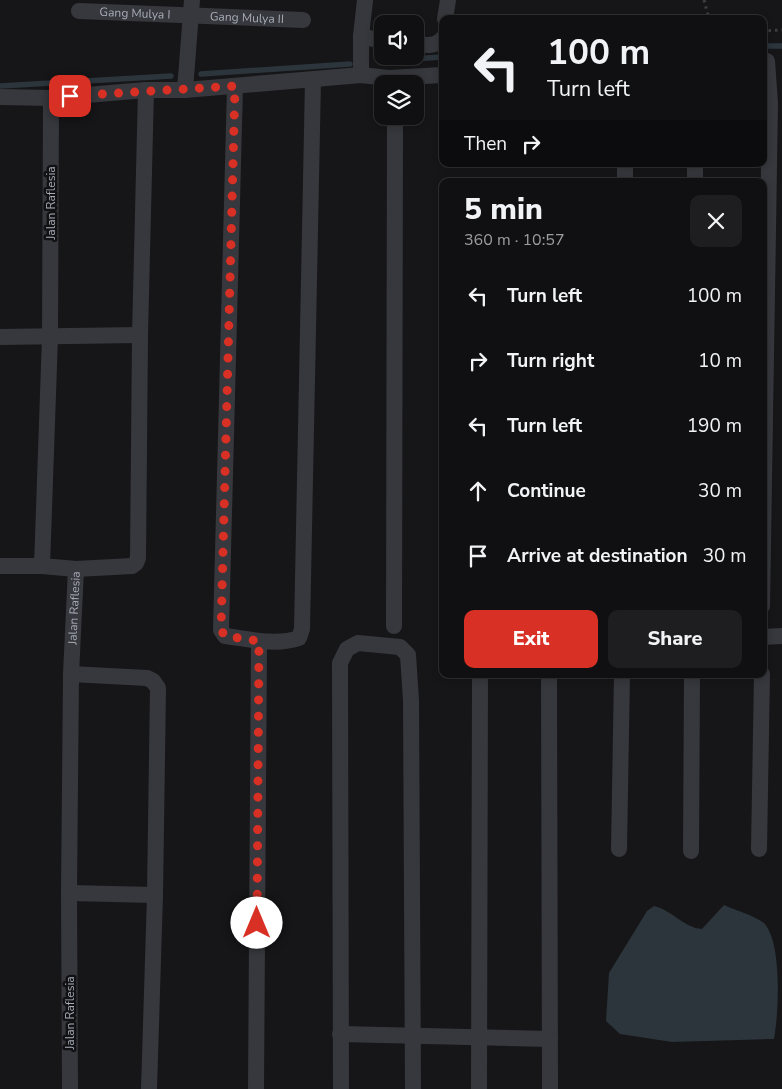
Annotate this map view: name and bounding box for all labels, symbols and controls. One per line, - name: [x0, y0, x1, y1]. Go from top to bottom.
- street label: Gang Mulya I: [99, 4, 171, 23]
- street label: Gang Mulya II: [209, 8, 284, 27]
- map controls: [374, 15, 424, 125]
- button: sound: [374, 15, 424, 65]
- text: 100 m: [547, 29, 650, 76]
- icon: left: [464, 35, 529, 100]
- text: Turn left: [547, 74, 630, 104]
- pin: [49, 75, 91, 117]
- button: layers: [374, 75, 424, 125]
- icon: arrive: [56, 82, 84, 110]
- icon: right: [517, 130, 545, 158]
- text: Then: [464, 131, 507, 157]
- street label: Jalan Raflesia: [43, 166, 59, 241]
- text: 5 min: [464, 189, 543, 230]
- button: close: [690, 195, 742, 247]
- text: 360 m · 10:57: [464, 229, 565, 251]
- icon: left: [464, 282, 492, 310]
- text: Turn left: [507, 283, 582, 309]
- text: 100 m: [687, 283, 742, 309]
- icon: right: [464, 347, 492, 375]
- text: Turn right: [507, 348, 594, 374]
- text: 10 m: [698, 348, 742, 374]
- icon: left: [464, 412, 492, 440]
- text: Turn left: [507, 413, 582, 439]
- text: 190 m: [687, 413, 742, 439]
- icon: ahead: [464, 477, 492, 505]
- text: Continue: [507, 478, 586, 504]
- text: 30 m: [698, 478, 742, 504]
- icon: arrive: [464, 542, 492, 570]
- text: Arrive at destination: [507, 543, 688, 569]
- text: 30 m: [703, 543, 747, 569]
- street label: Jalan Raflesia: [64, 571, 84, 646]
- button: Exit: [464, 610, 598, 668]
- button: Share: [608, 610, 742, 668]
- position arrow: [230, 896, 282, 948]
- street label: Jalan Raflesia: [62, 976, 78, 1051]

